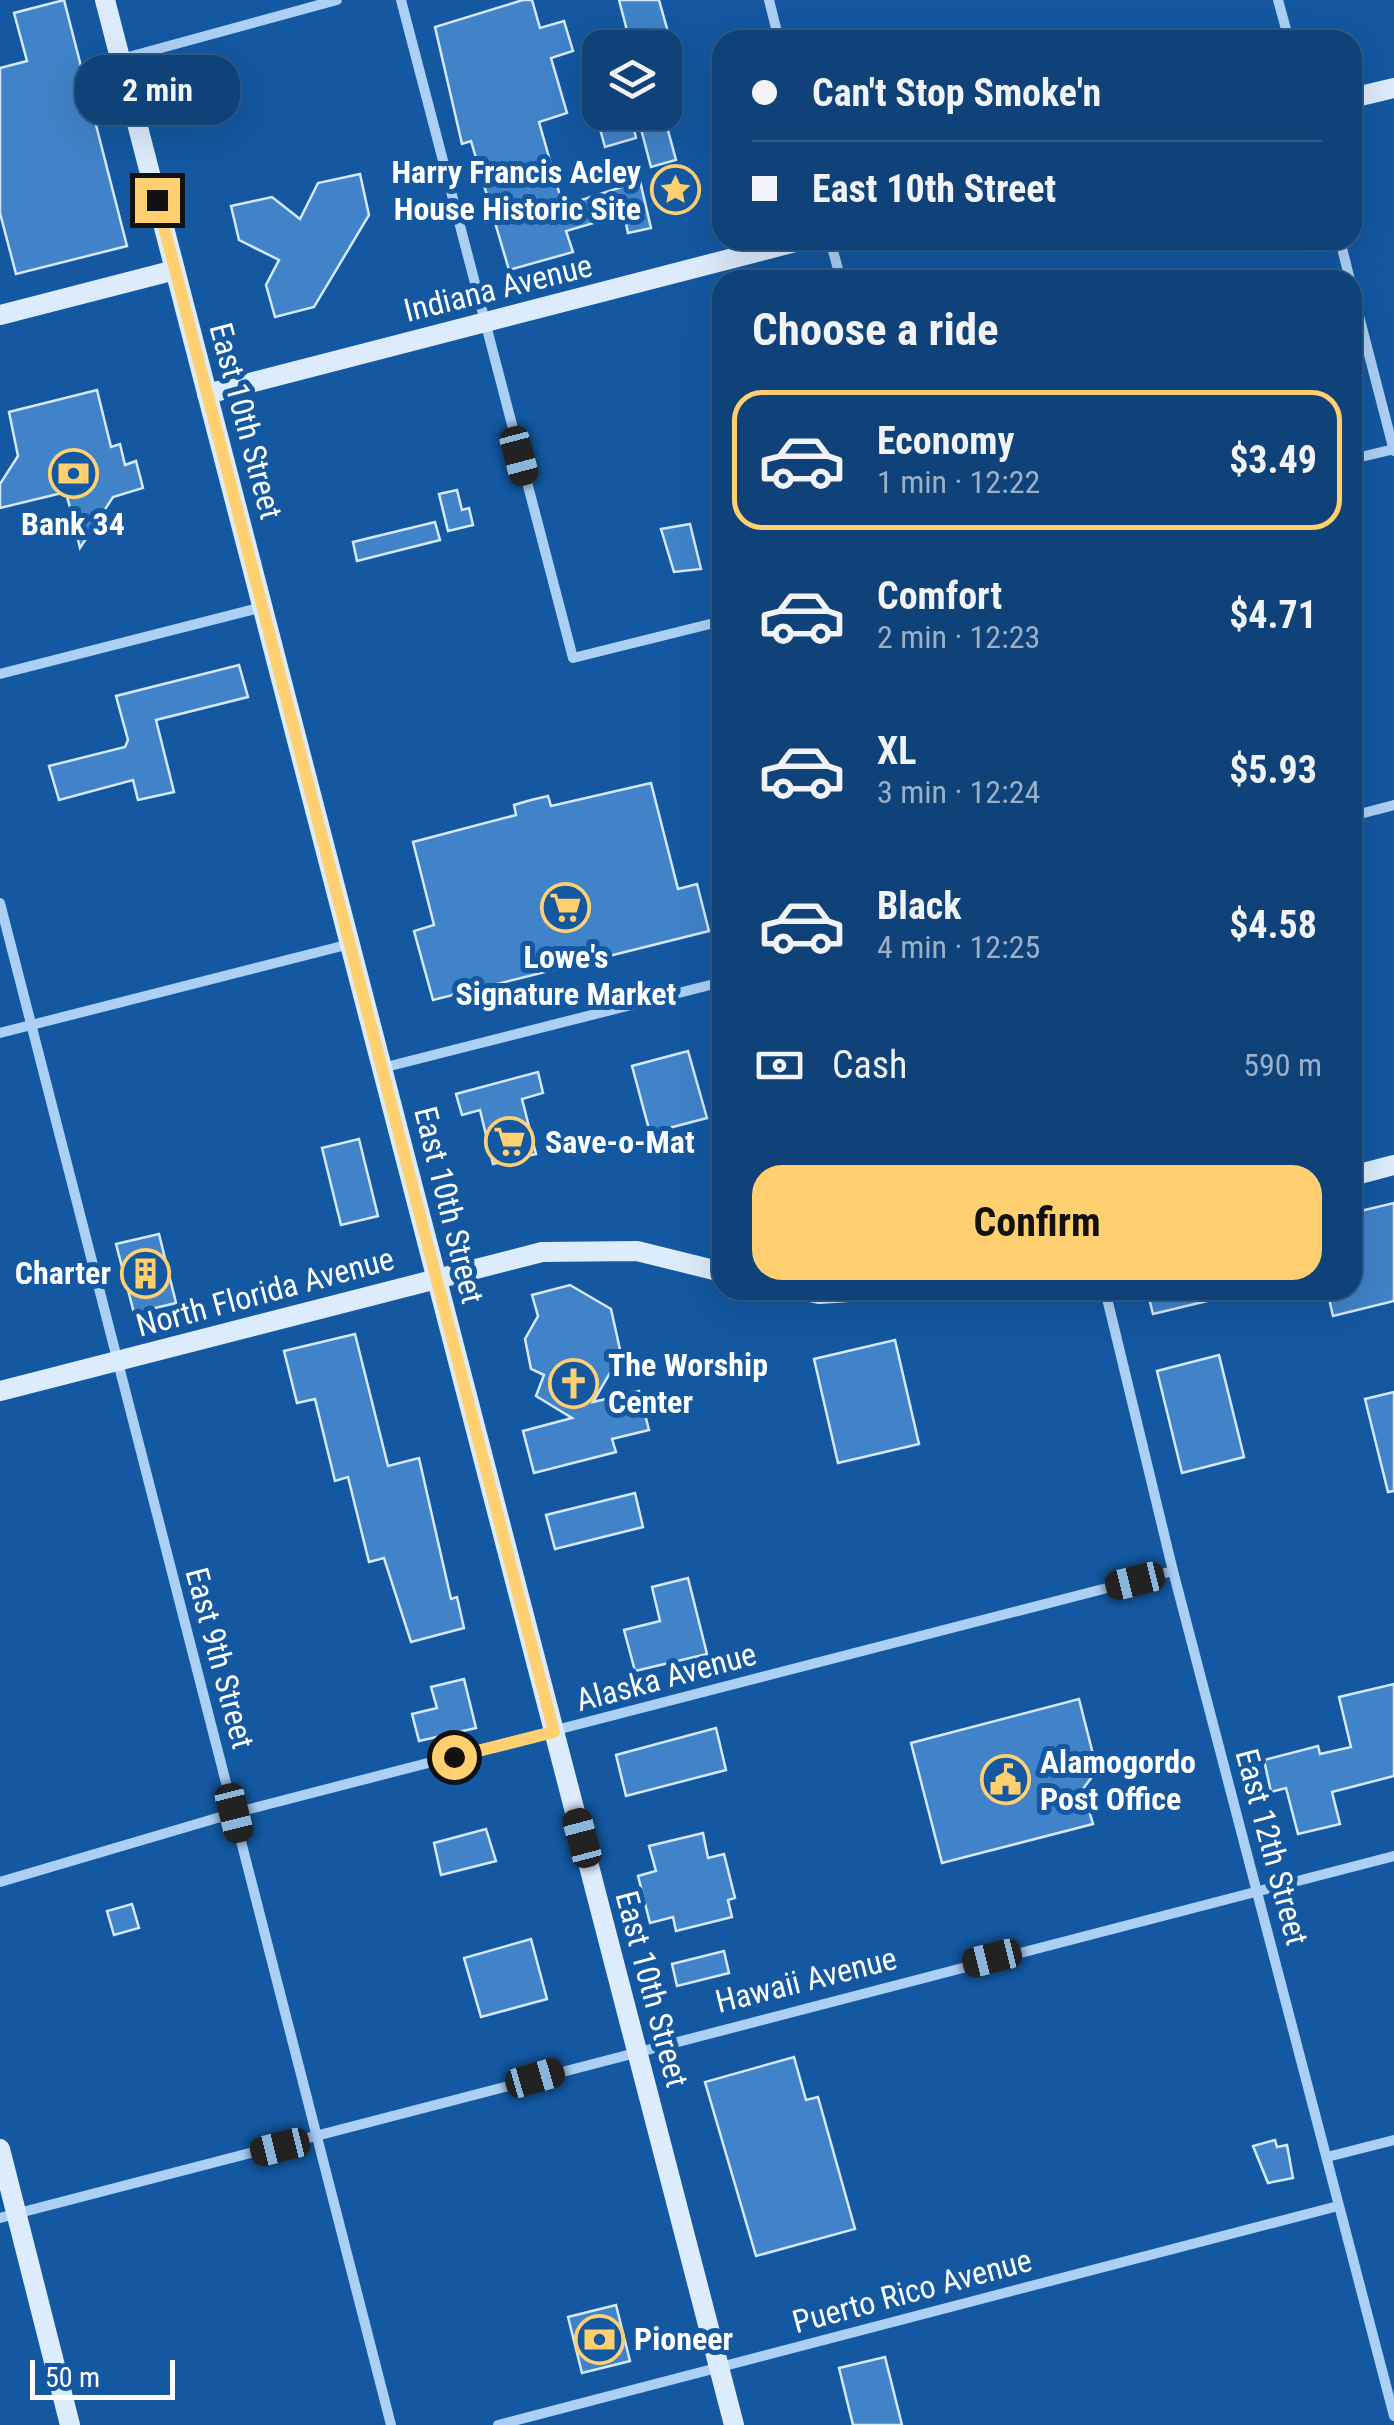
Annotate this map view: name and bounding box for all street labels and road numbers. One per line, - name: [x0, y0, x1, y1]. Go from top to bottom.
- street label: Indiana Avenue: [400, 246, 596, 330]
- street label: East 10th Street: [202, 319, 290, 523]
- street label: East 10th Street: [406, 1103, 492, 1307]
- street label: North Florida Avenue: [132, 1239, 398, 1345]
- street label: East 9th Street: [178, 1563, 262, 1753]
- street label: Alaska Avenue: [572, 1635, 760, 1719]
- street label: East 12th Street: [1228, 1745, 1316, 1949]
- street label: East 10th Street: [608, 1887, 696, 2091]
- street label: Hawaii Avenue: [711, 1939, 901, 2021]
- street label: Puerto Rico Avenue: [788, 2241, 1036, 2341]

